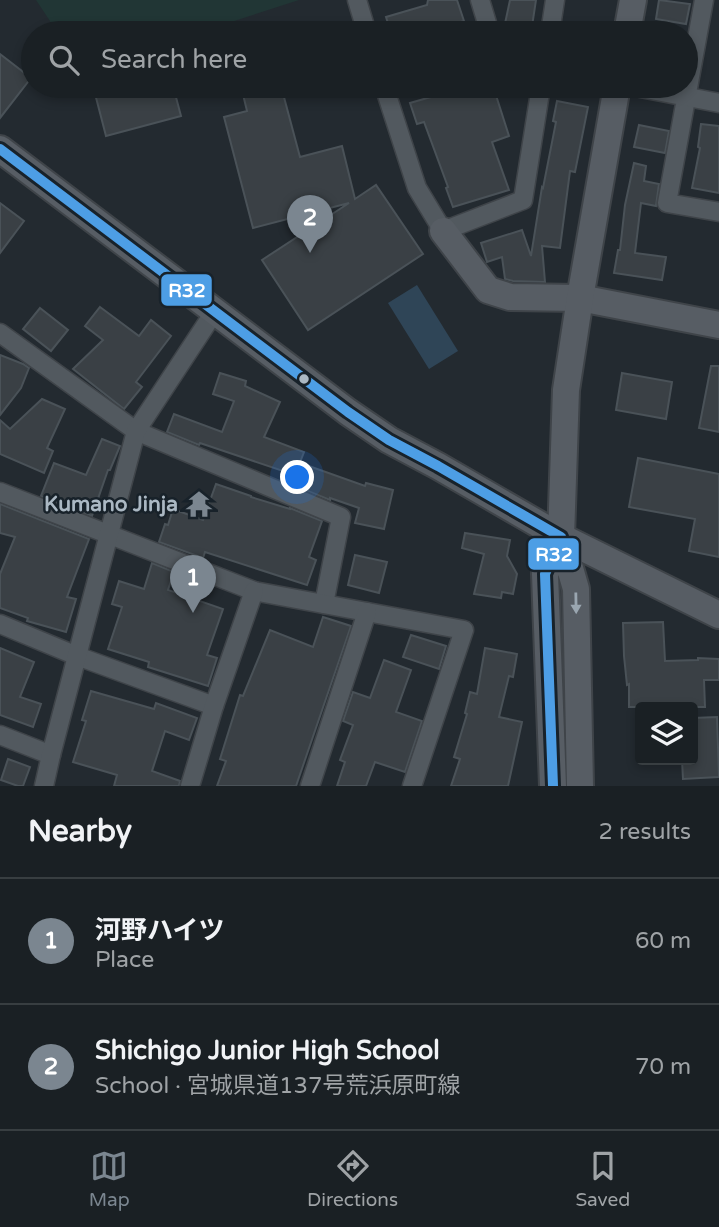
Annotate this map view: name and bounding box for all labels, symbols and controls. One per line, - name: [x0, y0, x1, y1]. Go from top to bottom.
- search box: [21, 21, 698, 98]
- icon: search: [45, 41, 83, 79]
- text: Search here: [101, 44, 247, 75]
- pin: 2: [287, 195, 333, 253]
- line badge: R32: [160, 273, 213, 307]
- text: R32: [168, 280, 206, 302]
- unlabelled marker: [297, 372, 311, 386]
- your location: [280, 460, 314, 494]
- temple icon: Kumano Jinja: [184, 489, 214, 519]
- place label: Kumano Jinja: [44, 492, 178, 517]
- line badge: R32: [527, 537, 580, 571]
- text: R32: [535, 544, 573, 566]
- pin: 1: [170, 555, 216, 613]
- one-way arrow: [570, 593, 582, 615]
- map controls: [635, 702, 698, 765]
- button: layers: [635, 702, 698, 765]
- text: Nearby: [28, 813, 132, 850]
- text: 2 results: [598, 818, 691, 846]
- text: 河野ハイツ: [95, 915, 224, 946]
- text: 1: [44, 927, 58, 955]
- text: 60 m: [635, 927, 691, 955]
- text: Place: [95, 946, 154, 974]
- text: Shichigo Junior High School: [95, 1035, 440, 1066]
- text: 2: [44, 1053, 58, 1081]
- text: 70 m: [635, 1053, 691, 1081]
- text: School · 宮城県道137号荒浜原町線: [95, 1072, 460, 1100]
- tab: Map: [89, 1147, 130, 1211]
- tab: Directions: [307, 1147, 398, 1211]
- tab: Saved: [575, 1147, 630, 1211]

